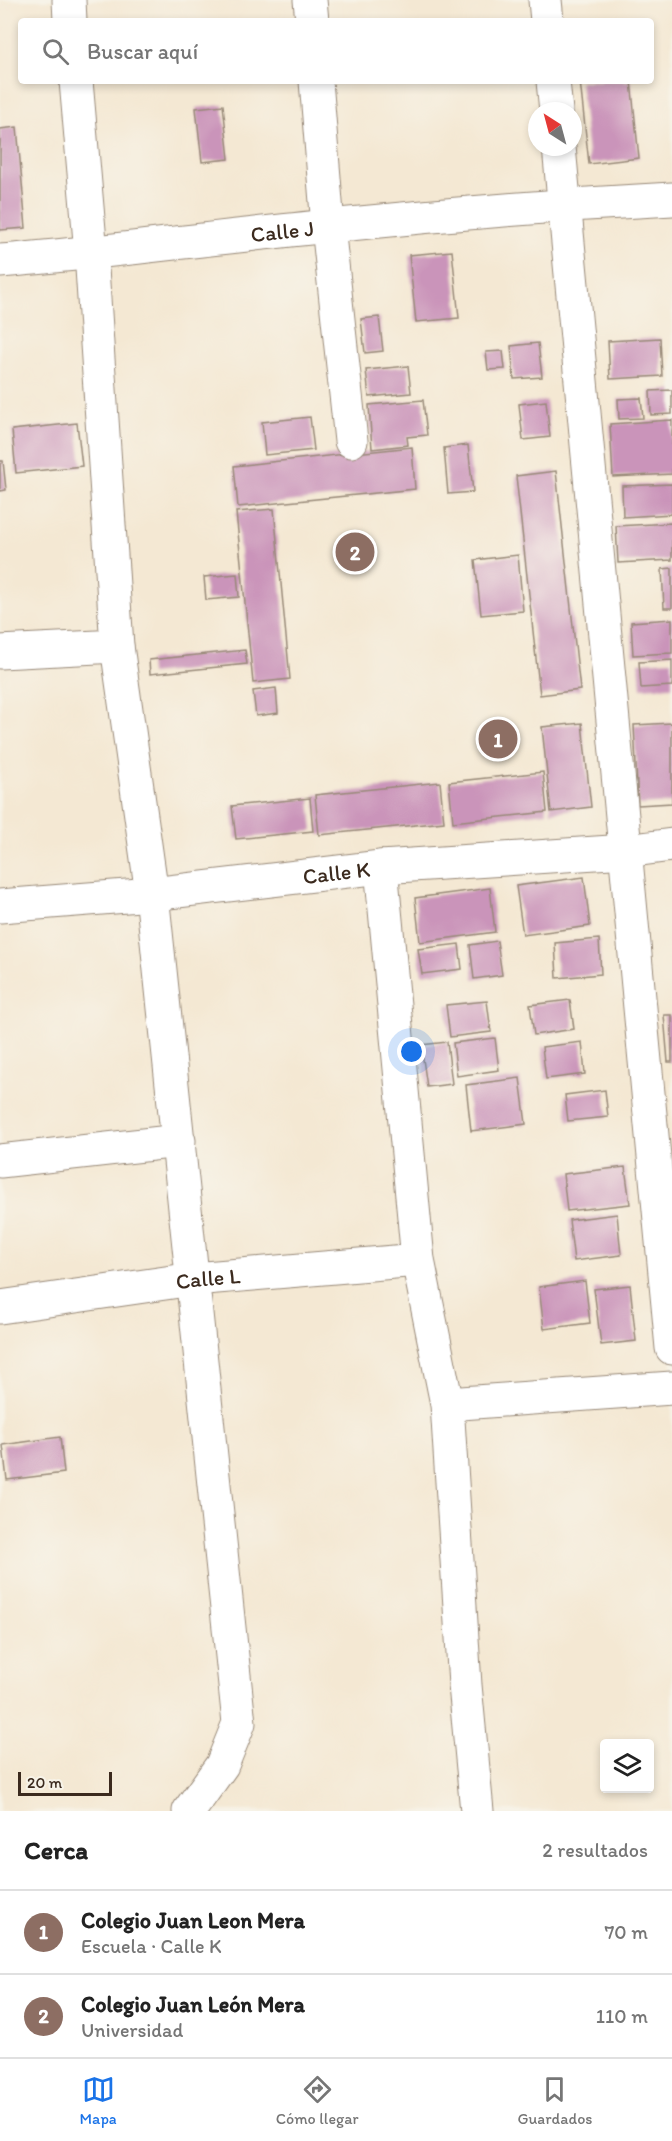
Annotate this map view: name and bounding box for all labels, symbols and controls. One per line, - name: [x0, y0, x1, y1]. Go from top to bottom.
- search box: [18, 18, 654, 84]
- icon: search: [39, 35, 72, 68]
- text: Buscar aquí: [87, 38, 198, 65]
- north arrow: [528, 102, 582, 156]
- street label: Calle J: [249, 215, 315, 248]
- pin: 2: [336, 530, 374, 574]
- pin: 1: [478, 716, 518, 762]
- street label: Calle K: [301, 855, 372, 890]
- your location: [397, 1037, 426, 1066]
- street label: Calle L: [174, 1262, 241, 1295]
- map controls: [600, 1739, 654, 1793]
- button: layers: [600, 1739, 654, 1793]
- scale bar: [18, 1769, 112, 1796]
- text: 20 m: [27, 1773, 62, 1792]
- text: Cerca: [24, 1834, 88, 1866]
- text: 2 resultados: [542, 1838, 648, 1862]
- text: Colegio Juan Leon Mera: [81, 1907, 305, 1934]
- text: 1: [39, 1920, 48, 1944]
- text: 70 m: [604, 1920, 648, 1944]
- text: Escuela · Calle K: [81, 1934, 222, 1958]
- text: Colegio Juan León Mera: [81, 1991, 305, 2018]
- text: 2: [38, 2004, 49, 2028]
- text: 110 m: [596, 2004, 648, 2028]
- text: Universidad: [81, 2018, 183, 2042]
- tab: Mapa: [79, 2073, 117, 2128]
- tab: Cómo llegar: [276, 2073, 359, 2128]
- tab: Guardados: [517, 2073, 592, 2128]

